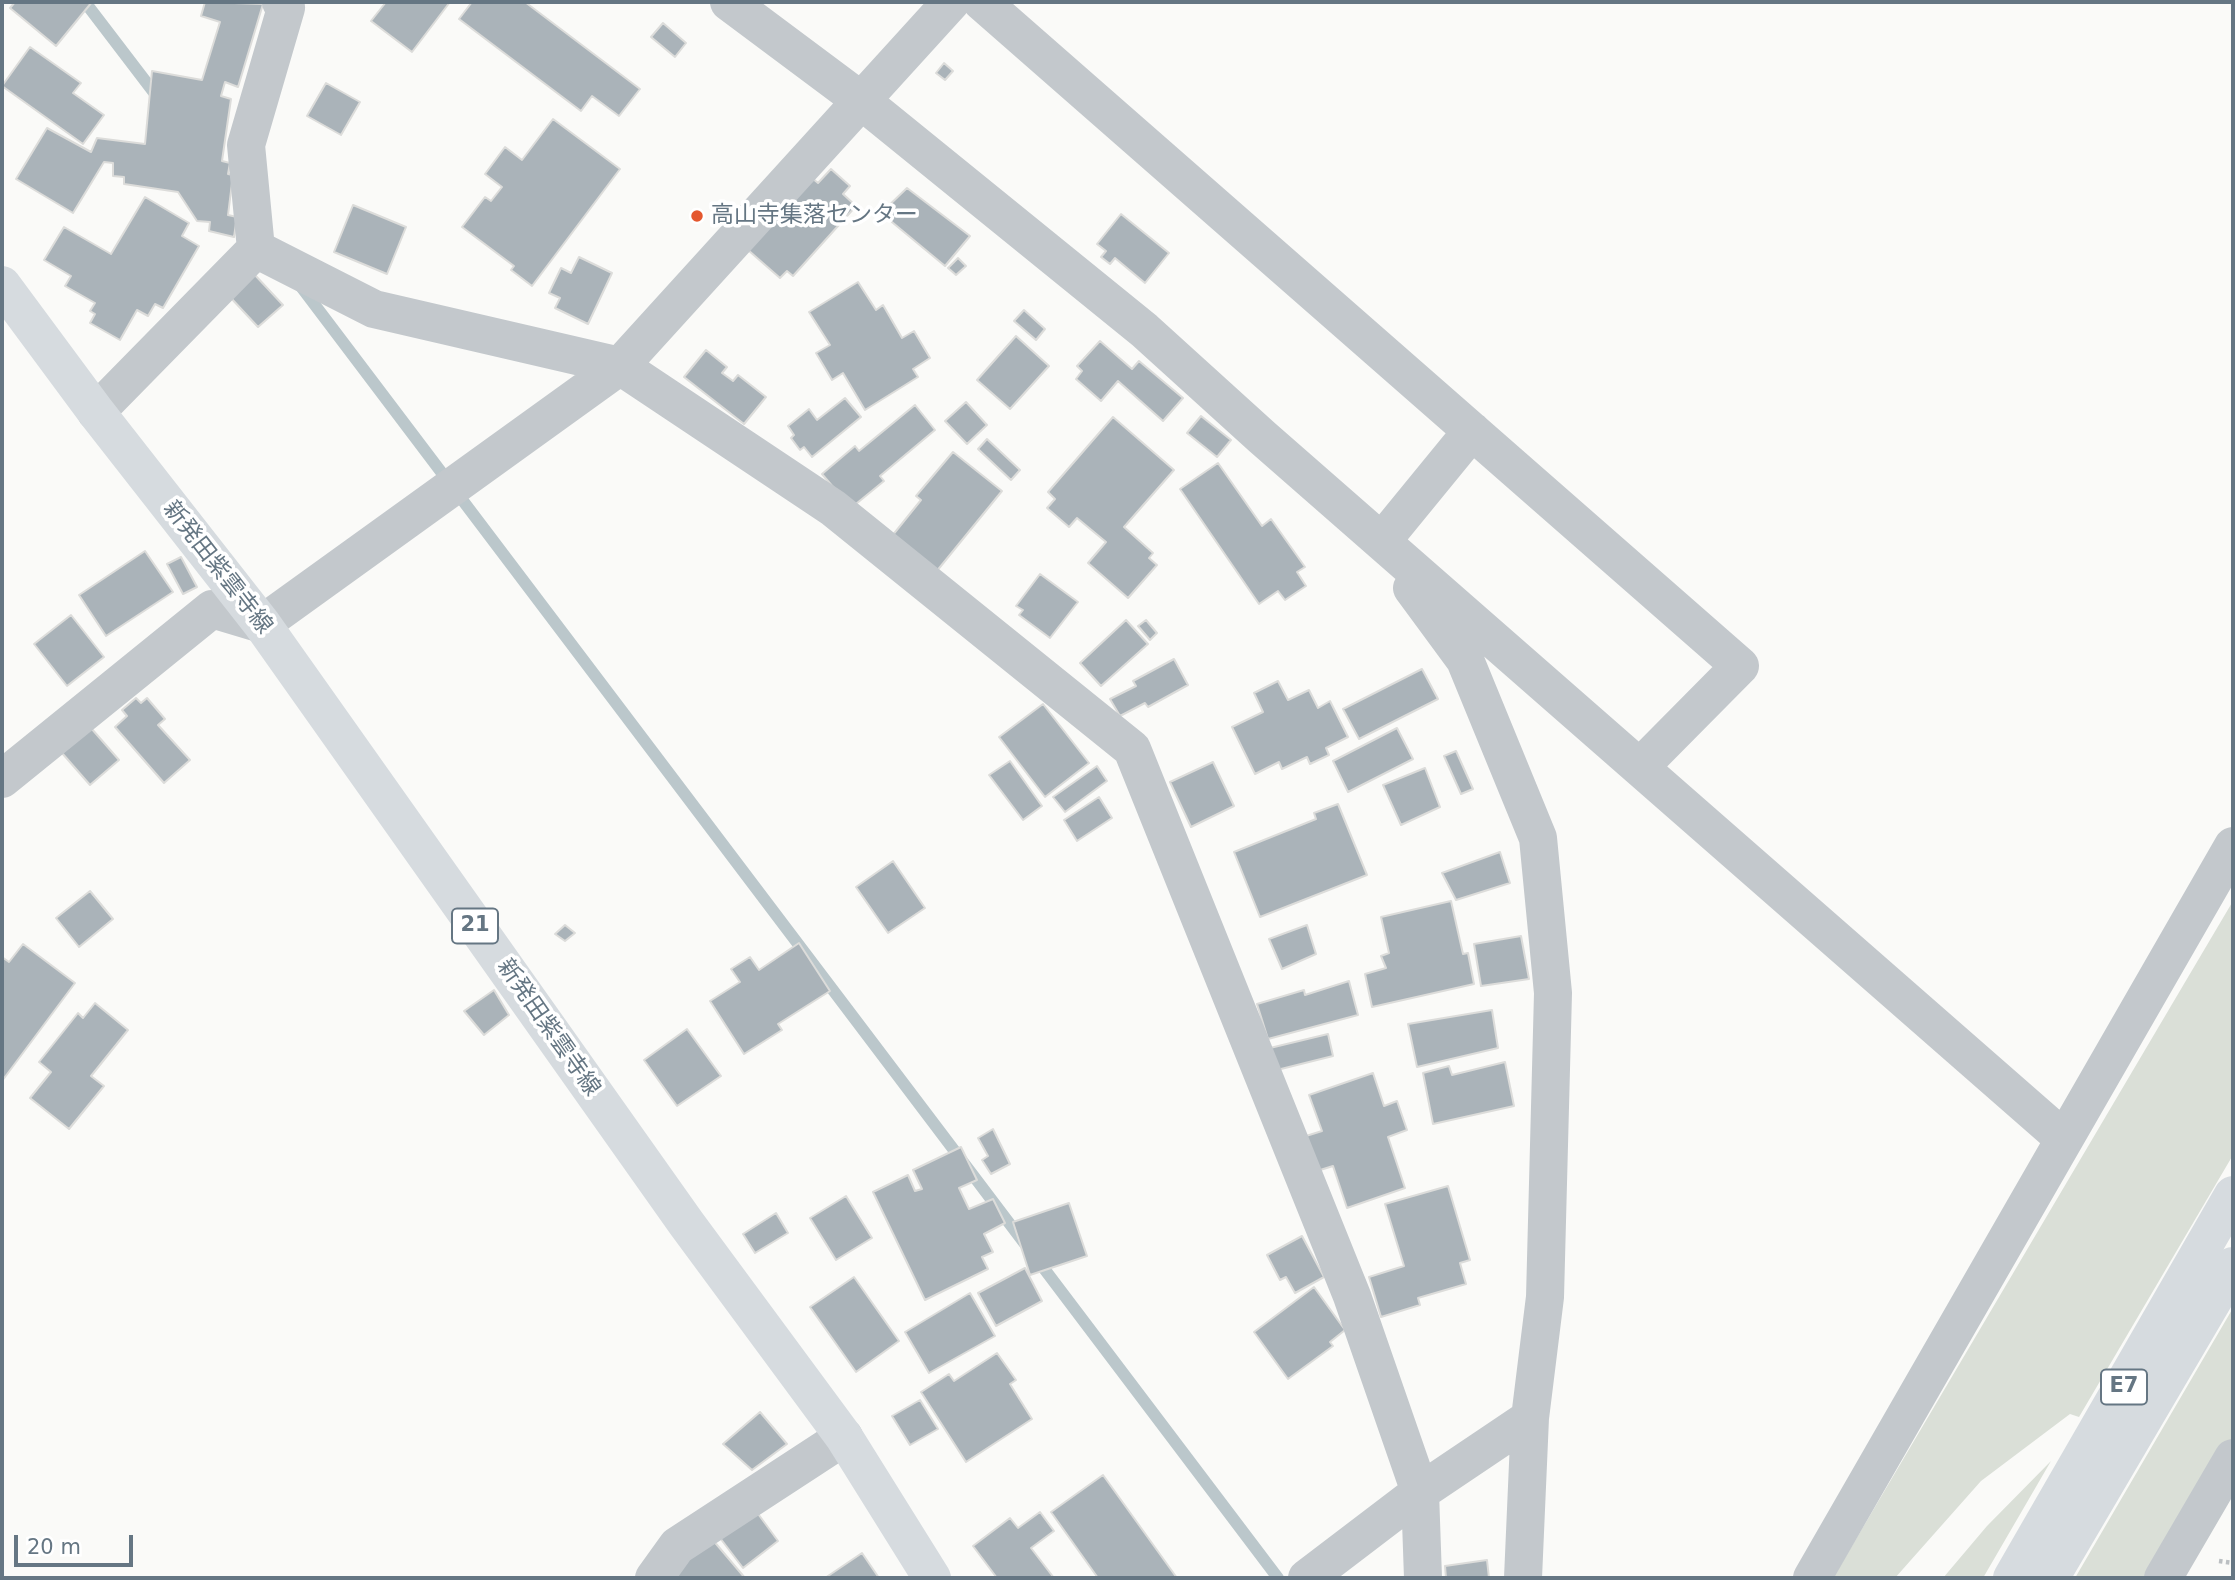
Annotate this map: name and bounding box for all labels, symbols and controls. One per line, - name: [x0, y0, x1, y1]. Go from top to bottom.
- place label: 高山寺集落センター: [711, 202, 918, 230]
- marker: 高山寺集落センター: [689, 208, 705, 224]
- street label: 新発田紫雲寺線: [157, 496, 277, 640]
- road number: 21: [452, 908, 498, 944]
- street label: 新発田紫雲寺線: [491, 954, 605, 1102]
- road number: E7: [2101, 1370, 2147, 1404]
- scale bar: [18, 1520, 136, 1564]
- text: 20 m: [27, 1535, 81, 1559]

